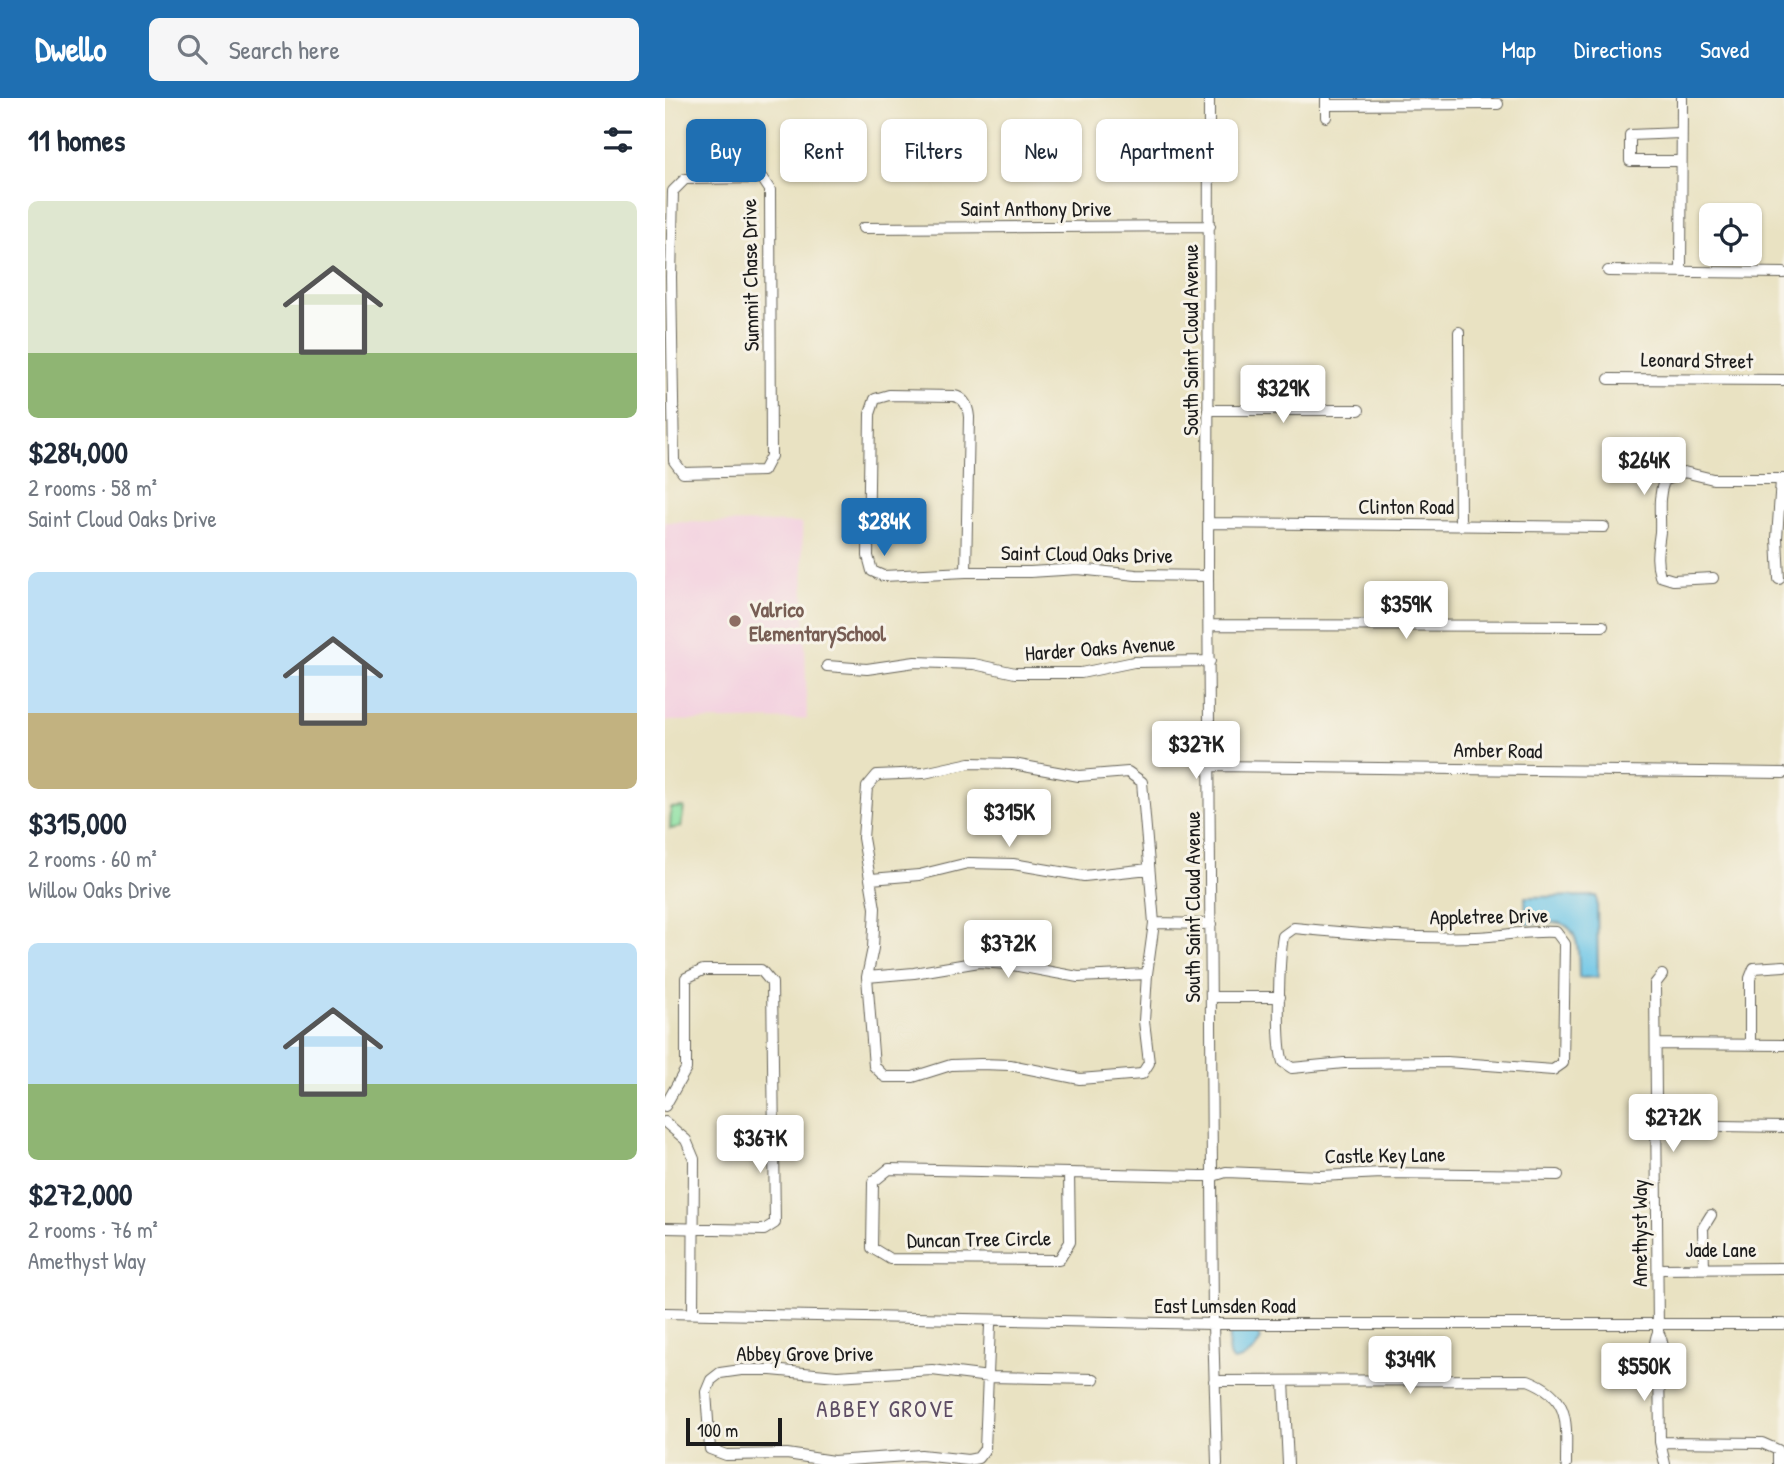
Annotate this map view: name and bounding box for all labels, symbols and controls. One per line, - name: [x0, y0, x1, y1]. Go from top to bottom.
- search box: [149, 18, 639, 81]
- text: Dwello: [35, 27, 107, 71]
- icon: search: [173, 30, 211, 68]
- text: Search here: [229, 32, 340, 67]
- text: Map: [1502, 33, 1536, 65]
- text: Directions: [1574, 33, 1662, 65]
- text: Saved: [1700, 33, 1749, 65]
- chip: Buy: [686, 119, 766, 182]
- chip: Rent: [780, 119, 867, 182]
- chip: Filters: [881, 119, 987, 182]
- chip: New: [1001, 119, 1082, 182]
- chip: Apartment: [1096, 119, 1238, 182]
- text: 11 homes: [28, 120, 125, 160]
- icon: filters: [599, 121, 637, 159]
- street label: Saint Anthony Drive: [960, 194, 1112, 223]
- street label: Summit Chase Drive: [734, 198, 766, 352]
- map controls: [1699, 203, 1762, 266]
- button: locate: [1699, 203, 1762, 266]
- street label: South Saint Cloud Avenue: [1176, 244, 1205, 436]
- icon: home: [270, 247, 396, 373]
- street label: Leonard Street: [1641, 345, 1754, 375]
- pin: $329K: [1234, 366, 1332, 425]
- text: $329K: [1256, 372, 1310, 403]
- text: $284,000: [28, 432, 128, 472]
- pin: $264K: [1595, 438, 1693, 497]
- text: $264K: [1618, 444, 1670, 475]
- text: 2 rooms · 58 m²: [28, 472, 157, 503]
- street label: Clinton Road: [1358, 492, 1454, 521]
- pin: $284K: [835, 498, 933, 558]
- text: Saint Cloud Oaks Drive: [28, 503, 217, 534]
- text: $284K: [857, 505, 911, 536]
- street label: Saint Cloud Oaks Drive: [1001, 538, 1173, 570]
- pin: $359K: [1357, 582, 1455, 641]
- text: $359K: [1380, 588, 1432, 619]
- place label: Valrico ElementarySchool: [749, 595, 886, 649]
- marker: Valrico ElementarySchool: [727, 613, 743, 629]
- icon: home: [270, 618, 396, 744]
- street label: Harder Oaks Avenue: [1024, 628, 1176, 668]
- pin: $327K: [1147, 722, 1245, 781]
- text: $327K: [1168, 728, 1224, 759]
- street label: Amber Road: [1453, 735, 1543, 765]
- pin: $315K: [960, 790, 1058, 849]
- text: $315K: [983, 796, 1035, 827]
- text: $315,000: [28, 803, 127, 843]
- street label: South Saint Cloud Avenue: [1178, 811, 1207, 1003]
- text: 2 rooms · 60 m²: [28, 843, 157, 874]
- text: Willow Oaks Drive: [28, 874, 171, 905]
- street label: Appletree Drive: [1429, 900, 1549, 932]
- pin: $372K: [959, 920, 1057, 980]
- text: $372K: [980, 927, 1036, 958]
- icon: home: [270, 989, 396, 1115]
- pin: $272K: [1624, 1094, 1722, 1154]
- text: $272K: [1645, 1101, 1701, 1132]
- pin: $367K: [711, 1116, 809, 1175]
- text: $367K: [733, 1122, 787, 1153]
- street label: Castle Key Lane: [1324, 1139, 1446, 1171]
- text: $272,000: [28, 1174, 133, 1214]
- street label: Amethyst Way: [1625, 1179, 1654, 1287]
- text: 2 rooms · 76 m²: [28, 1214, 158, 1245]
- street label: Duncan Tree Circle: [907, 1223, 1051, 1255]
- street label: Jade Lane: [1685, 1235, 1757, 1264]
- text: Amethyst Way: [28, 1245, 146, 1276]
- street label: East Lumsden Road: [1154, 1291, 1296, 1320]
- pin: $349K: [1361, 1336, 1459, 1396]
- street label: Abbey Grove Drive: [736, 1339, 874, 1368]
- text: $349K: [1384, 1343, 1436, 1374]
- pin: $550K: [1595, 1344, 1693, 1403]
- text: $550K: [1617, 1350, 1671, 1381]
- district label: ABBEY GROVE: [816, 1393, 956, 1424]
- scale bar: [686, 1415, 782, 1447]
- text: 100 m: [697, 1417, 738, 1443]

